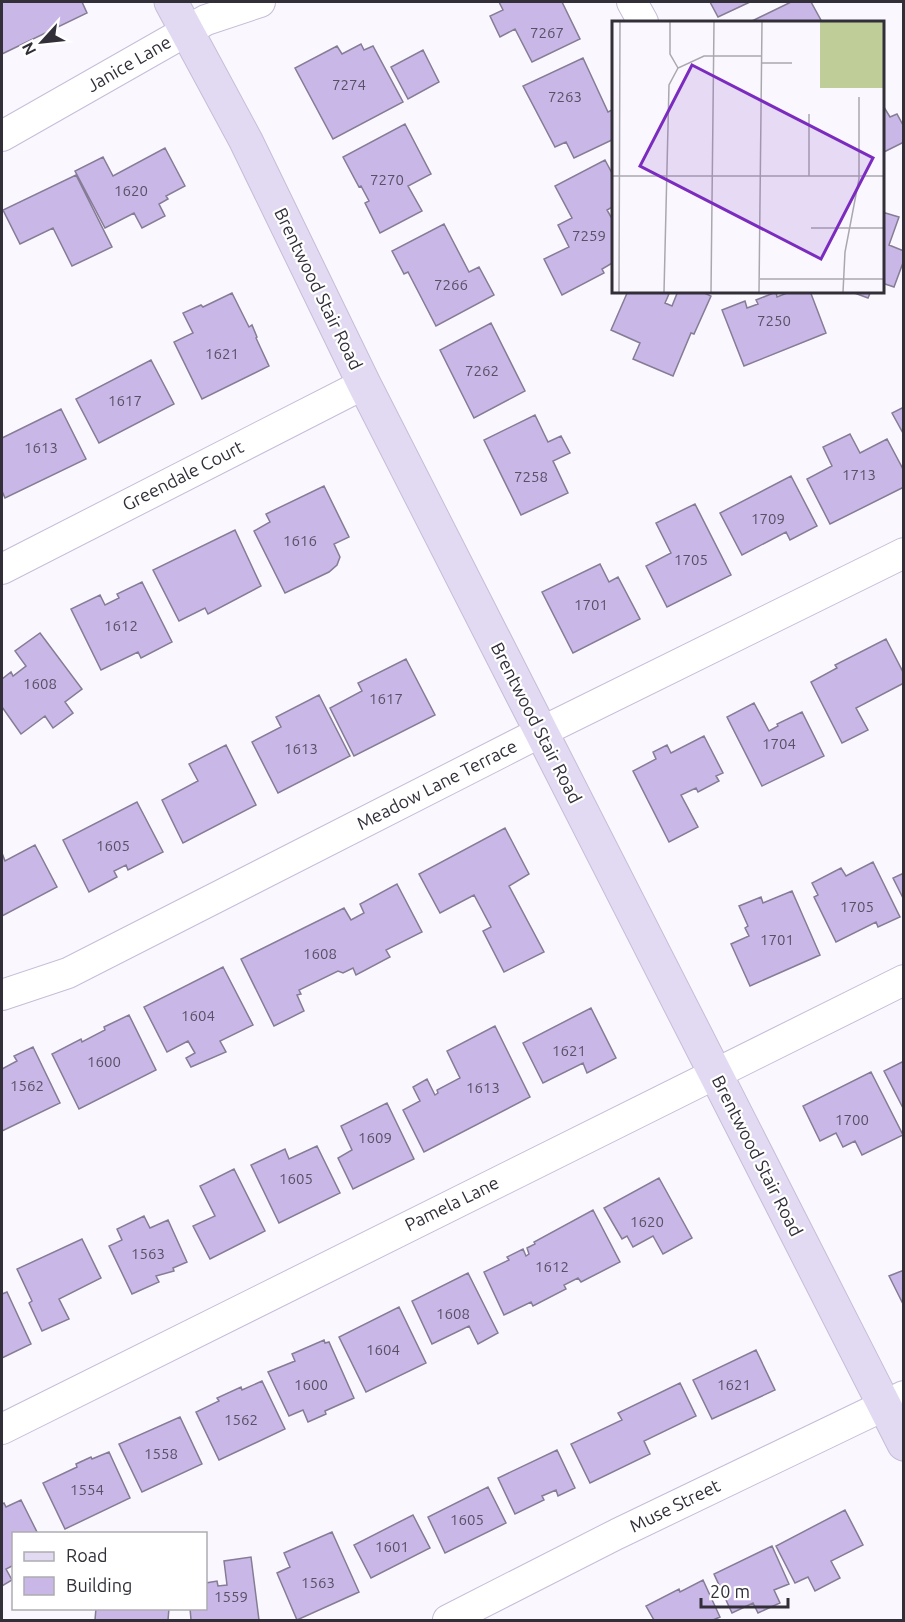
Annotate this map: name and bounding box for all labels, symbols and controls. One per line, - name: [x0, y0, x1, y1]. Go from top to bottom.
- north arrow: [12, 12, 72, 72]
- inset map: [612, 21, 884, 292]
- house number: 7267: [530, 24, 564, 41]
- street label: Janice Lane: [83, 31, 174, 95]
- text: N: [18, 39, 39, 58]
- house number: 7274: [332, 76, 366, 93]
- house number: 7263: [548, 88, 582, 105]
- house number: 7270: [370, 171, 404, 188]
- house number: 1620: [114, 182, 148, 199]
- street label: Brentwood Stair Road: [271, 204, 367, 373]
- house number: 7259: [572, 227, 606, 244]
- house number: 7266: [434, 276, 468, 293]
- house number: 7250: [757, 312, 791, 329]
- house number: 1621: [205, 345, 239, 362]
- house number: 7262: [465, 362, 499, 379]
- house number: 1617: [108, 392, 142, 409]
- street label: Greendale Court: [119, 436, 246, 514]
- house number: 1613: [24, 439, 58, 456]
- house number: 1713: [842, 466, 876, 483]
- house number: 7258: [514, 468, 548, 485]
- house number: 1709: [751, 510, 785, 527]
- house number: 1616: [283, 532, 317, 549]
- house number: 1705: [674, 551, 708, 568]
- house number: 1701: [574, 596, 608, 613]
- house number: 1612: [104, 617, 138, 634]
- street label: Brentwood Stair Road: [488, 639, 586, 806]
- house number: 1608: [23, 675, 57, 692]
- house number: 1617: [369, 690, 403, 707]
- street label: Meadow Lane Terrace: [353, 735, 520, 833]
- house number: 1704: [762, 735, 796, 752]
- house number: 1613: [284, 740, 318, 757]
- house number: 1605: [96, 837, 130, 854]
- house number: 1705: [840, 898, 874, 915]
- house number: 1701: [760, 931, 794, 948]
- house number: 1608: [303, 945, 337, 962]
- house number: 1604: [181, 1007, 215, 1024]
- house number: 1621: [552, 1042, 586, 1059]
- house number: 1600: [87, 1053, 121, 1070]
- street label: Brentwood Stair Road: [709, 1072, 807, 1239]
- house number: 1562: [10, 1077, 44, 1094]
- house number: 1613: [466, 1079, 500, 1096]
- house number: 1700: [835, 1111, 869, 1128]
- house number: 1609: [358, 1129, 392, 1146]
- house number: 1605: [279, 1170, 313, 1187]
- street label: Pamela Lane: [401, 1172, 502, 1234]
- house number: 1620: [630, 1213, 664, 1230]
- house number: 1563: [131, 1245, 165, 1262]
- house number: 1612: [535, 1258, 569, 1275]
- house number: 1608: [436, 1305, 470, 1322]
- house number: 1604: [366, 1341, 400, 1358]
- house number: 1600: [294, 1376, 328, 1393]
- house number: 1621: [717, 1376, 751, 1393]
- house number: 1562: [224, 1411, 258, 1428]
- house number: 1558: [144, 1445, 178, 1462]
- street label: Muse Street: [626, 1475, 723, 1536]
- house number: 1554: [70, 1481, 104, 1498]
- house number: 1605: [450, 1511, 484, 1528]
- legend: [12, 1532, 207, 1610]
- house number: 1601: [375, 1538, 409, 1555]
- text: Road: [66, 1545, 108, 1565]
- scale bar: [701, 1571, 788, 1609]
- house number: 1563: [301, 1574, 335, 1591]
- text: Building: [66, 1575, 132, 1595]
- text: 20 m: [710, 1581, 750, 1601]
- house number: 1559: [214, 1588, 248, 1605]

